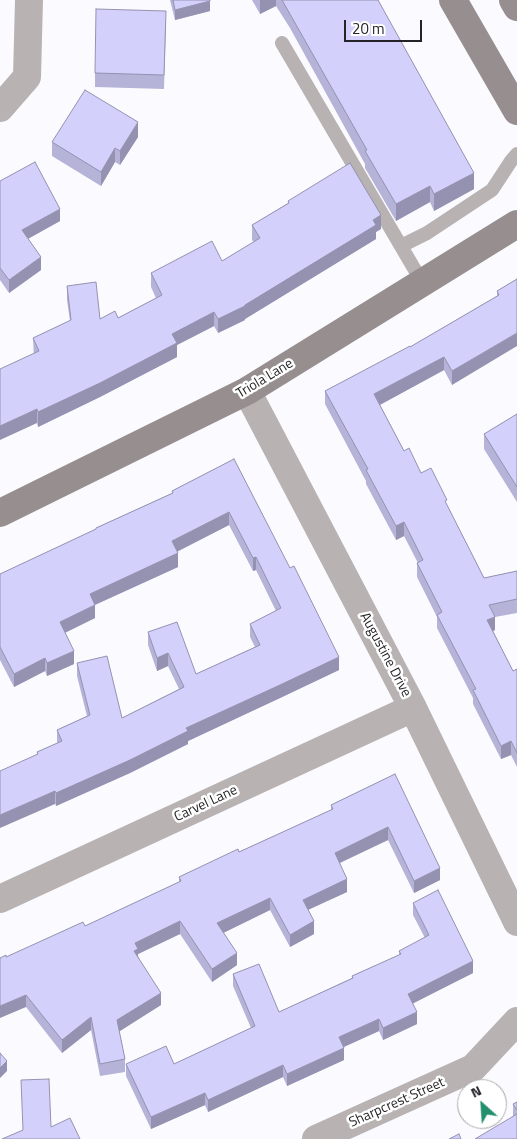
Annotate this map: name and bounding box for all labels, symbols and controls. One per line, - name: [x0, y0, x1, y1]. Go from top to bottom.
- scale bar: [347, 10, 424, 42]
- text: 20 m: [352, 17, 385, 40]
- street label: Triola Lane: [234, 356, 296, 402]
- street label: Augustine Drive: [356, 610, 414, 700]
- street label: Carvel Lane: [172, 782, 240, 826]
- street label: Sharpcrest Street: [347, 1074, 447, 1132]
- north arrow: [457, 1079, 507, 1129]
- text: N: [467, 1079, 485, 1103]

